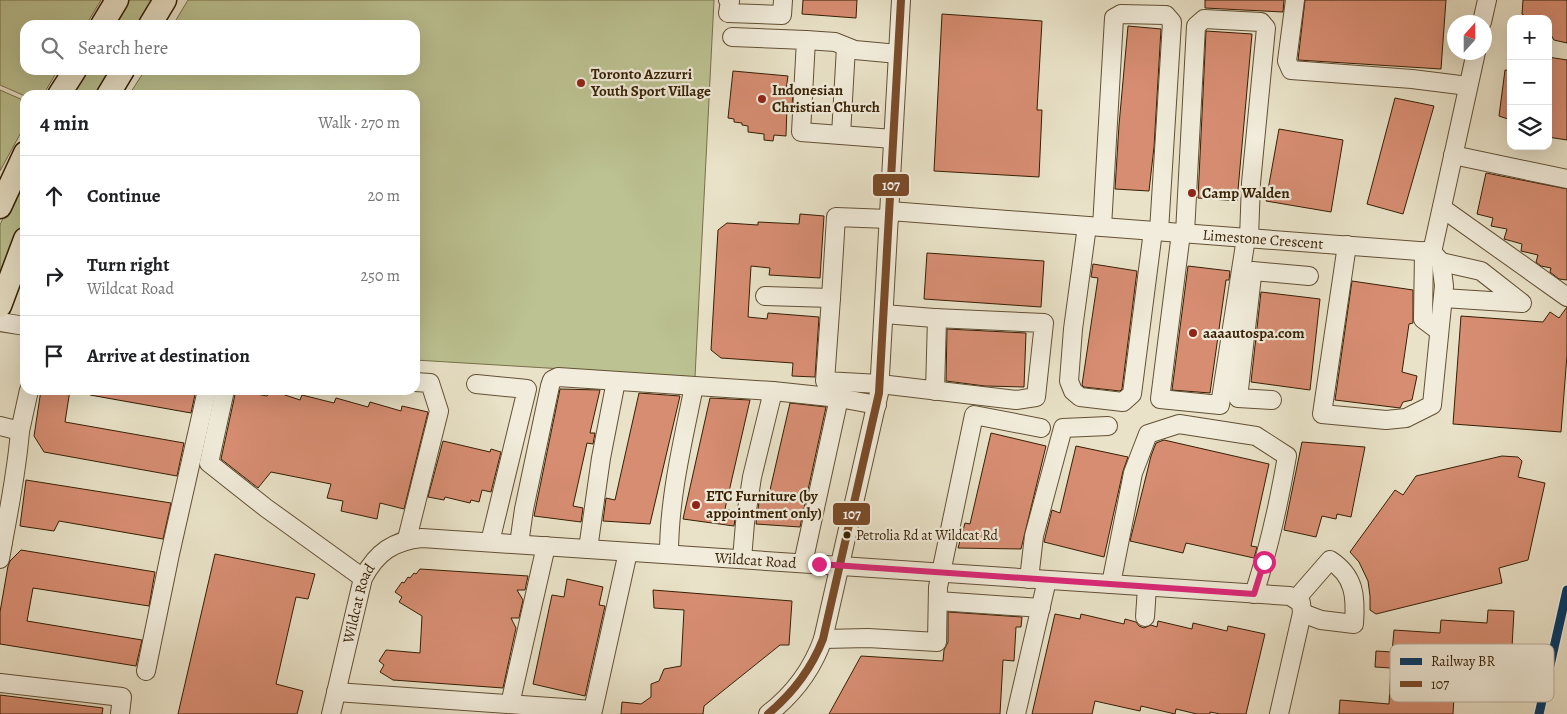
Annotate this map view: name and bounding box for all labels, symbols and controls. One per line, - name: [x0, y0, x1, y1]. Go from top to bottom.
- north arrow: [1447, 15, 1492, 60]
- map controls: [1507, 15, 1552, 150]
- button: +: [1507, 15, 1552, 60]
- search box: [20, 20, 420, 75]
- icon: search: [38, 34, 66, 62]
- text: Search here: [78, 35, 168, 61]
- button: −: [1507, 60, 1552, 105]
- place label: Toronto Azzurri Youth Sport Village: [590, 64, 711, 101]
- marker: Toronto Azzurri Youth Sport Village: [575, 77, 587, 89]
- place label: Indonesian Christian Church: [772, 80, 880, 117]
- marker: Indonesian Christian Church: [756, 93, 768, 105]
- button: layers: [1507, 105, 1552, 150]
- text: 4 min: [40, 109, 89, 137]
- text: Walk · 270 m: [318, 112, 400, 134]
- line badge: 107: [872, 173, 910, 197]
- text: 107: [882, 176, 900, 195]
- icon: ahead: [40, 182, 68, 210]
- text: Continue: [87, 183, 161, 209]
- place label: Camp Walden: [1202, 183, 1290, 203]
- text: 20 m: [367, 185, 400, 207]
- marker: Camp Walden: [1186, 187, 1198, 199]
- street label: Limestone Crescent: [1202, 225, 1324, 254]
- text: Turn right: [87, 252, 169, 278]
- icon: right: [40, 262, 68, 290]
- text: 250 m: [361, 265, 400, 287]
- text: Wildcat Road: [87, 278, 174, 300]
- place label: aaaautospa.com: [1203, 323, 1305, 343]
- marker: aaaautospa.com: [1187, 327, 1199, 339]
- icon: arrive: [40, 342, 68, 370]
- text: Arrive at destination: [87, 343, 250, 369]
- place label: ETC Furniture (by appointment only): [706, 486, 822, 523]
- marker: ETC Furniture (by appointment only): [690, 499, 702, 511]
- line badge: 107: [832, 502, 871, 526]
- text: 107: [843, 505, 861, 524]
- place label: Petrolia Rd at Wildcat Rd: [856, 526, 998, 545]
- marker: Petrolia Rd at Wildcat Rd: [842, 530, 852, 540]
- street label: Wildcat Road: [713, 548, 798, 573]
- route start: [1253, 551, 1276, 574]
- route end: [808, 553, 831, 576]
- street label: Wildcat Road: [338, 559, 380, 646]
- legend: [1390, 644, 1554, 702]
- text: Railway BR: [1431, 652, 1495, 671]
- text: 107: [1431, 675, 1449, 694]

